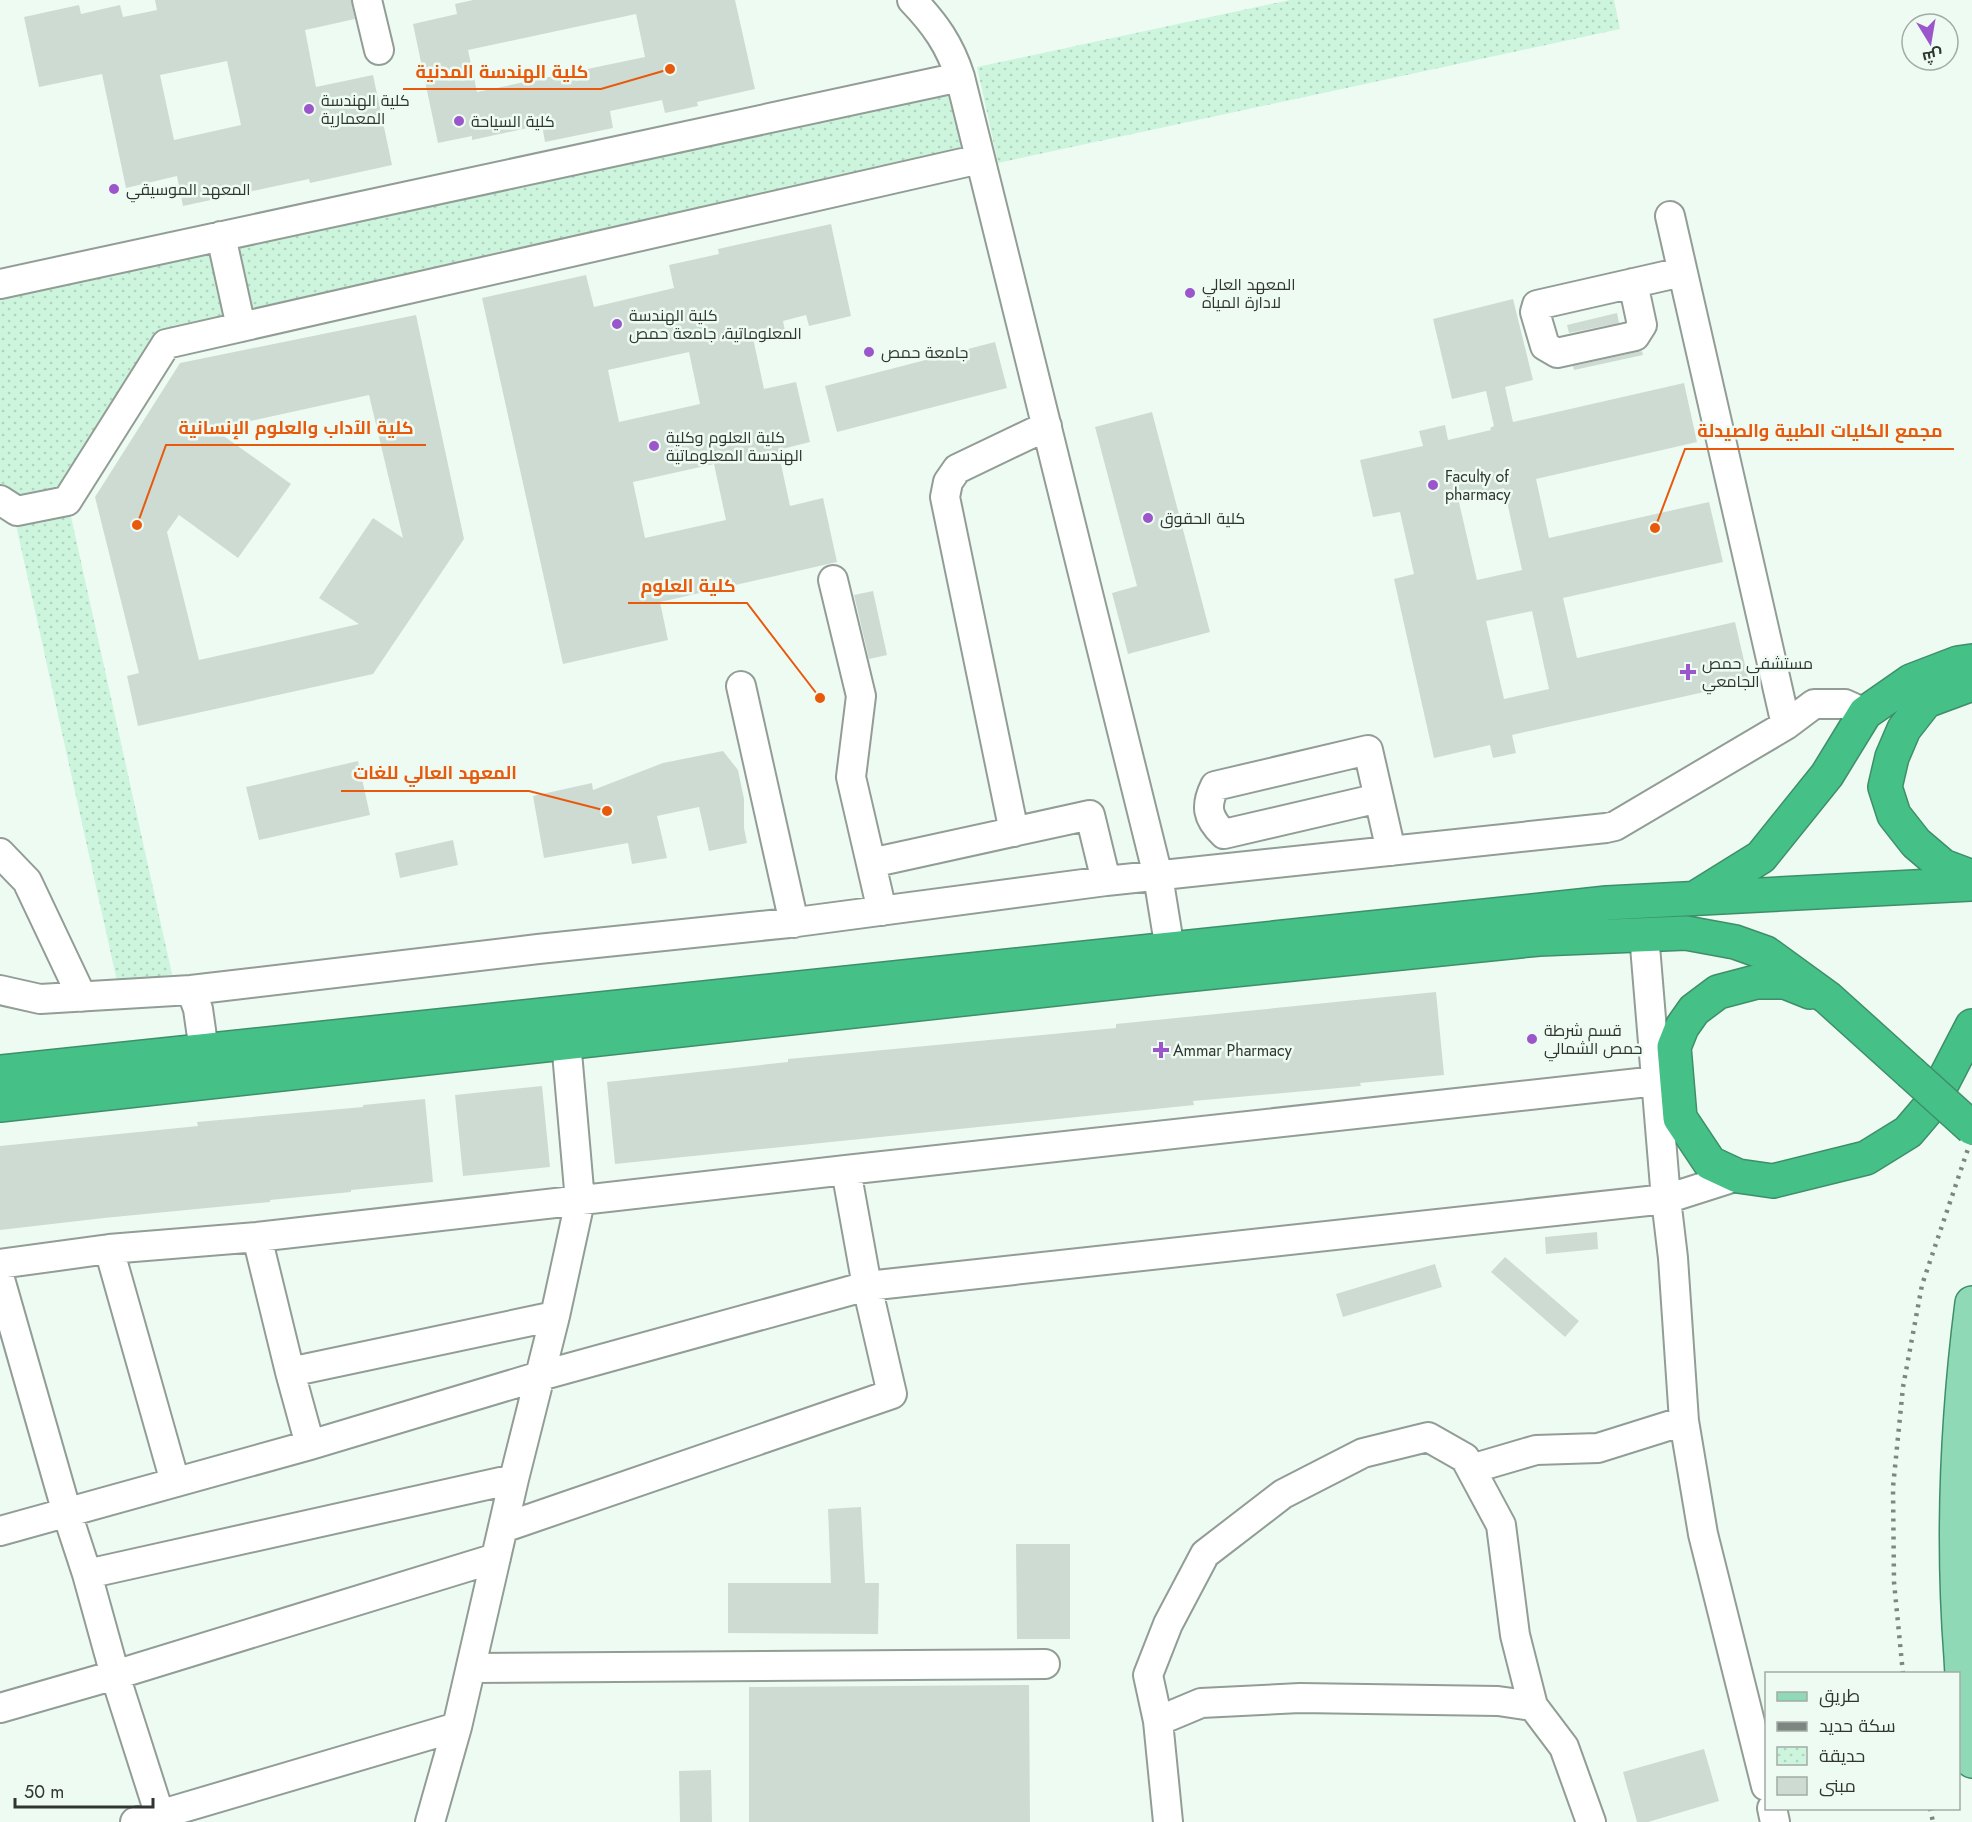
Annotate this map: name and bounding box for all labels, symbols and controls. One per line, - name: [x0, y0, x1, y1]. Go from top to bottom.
- north arrow: [1900, 12, 1960, 72]
- text: ش: [1920, 43, 1945, 69]
- callout: كلية الهندسة المدنية: [403, 53, 601, 89]
- text: كلية الهندسة المدنية: [415, 59, 589, 85]
- place label: كلية الهندسة المعمارية: [321, 89, 410, 130]
- marker: كلية الهندسة المعمارية: [302, 102, 316, 116]
- place label: كلية السياحة: [471, 110, 555, 133]
- marker: كلية السياحة: [452, 114, 466, 128]
- place label: المعهد الموسيقي: [126, 178, 251, 203]
- marker: المعهد الموسيقي: [107, 182, 121, 196]
- place label: المعهد العالي لادارة المياه: [1202, 273, 1296, 314]
- marker: المعهد العالي لادارة المياه: [1183, 286, 1197, 300]
- place label: كلية الهندسة المعلوماتية، جامعة حمص: [629, 304, 802, 345]
- marker: كلية الهندسة المعلوماتية، جامعة حمص: [610, 317, 624, 331]
- place label: جامعة حمص: [881, 341, 968, 364]
- marker: جامعة حمص: [862, 345, 876, 359]
- callout: كلية الآداب والعلوم الإنسانية: [166, 409, 426, 445]
- callout: مجمع الكليات الطبية والصيدلة: [1685, 413, 1954, 449]
- text: كلية الآداب والعلوم الإنسانية: [178, 415, 414, 441]
- text: مجمع الكليات الطبية والصيدلة: [1697, 418, 1943, 444]
- place label: كلية العلوم وكلية الهندسة المعلوماتية: [666, 426, 803, 467]
- marker: كلية العلوم وكلية الهندسة المعلوماتية: [647, 439, 661, 453]
- place label: Faculty of pharmacy: [1445, 465, 1512, 506]
- marker: Faculty of pharmacy: [1426, 478, 1440, 492]
- place label: كلية الحقوق: [1160, 507, 1245, 530]
- marker: كلية الحقوق: [1141, 511, 1155, 525]
- callout: كلية العلوم: [628, 567, 747, 603]
- text: كلية العلوم: [640, 573, 736, 599]
- place label: مستشفى حمص الجامعي: [1702, 652, 1813, 695]
- marker: مستشفى حمص الجامعي: [1679, 663, 1697, 681]
- callout: المعهد العالي للغات: [341, 755, 529, 791]
- text: المعهد العالي للغات: [353, 760, 517, 788]
- place label: قسم شرطة حمص الشمالي: [1544, 1019, 1642, 1062]
- marker: قسم شرطة حمص الشمالي: [1525, 1032, 1539, 1046]
- place label: Ammar Pharmacy: [1173, 1039, 1293, 1062]
- marker: Ammar Pharmacy: [1154, 1043, 1168, 1057]
- legend: [1765, 1672, 1960, 1810]
- text: طريق: [1819, 1683, 1860, 1709]
- text: سكة حديد: [1819, 1713, 1896, 1739]
- text: حديقة: [1819, 1743, 1865, 1769]
- scale bar: [15, 1771, 153, 1809]
- text: مبنى: [1819, 1773, 1856, 1799]
- text: 50 m: [24, 1779, 64, 1805]

